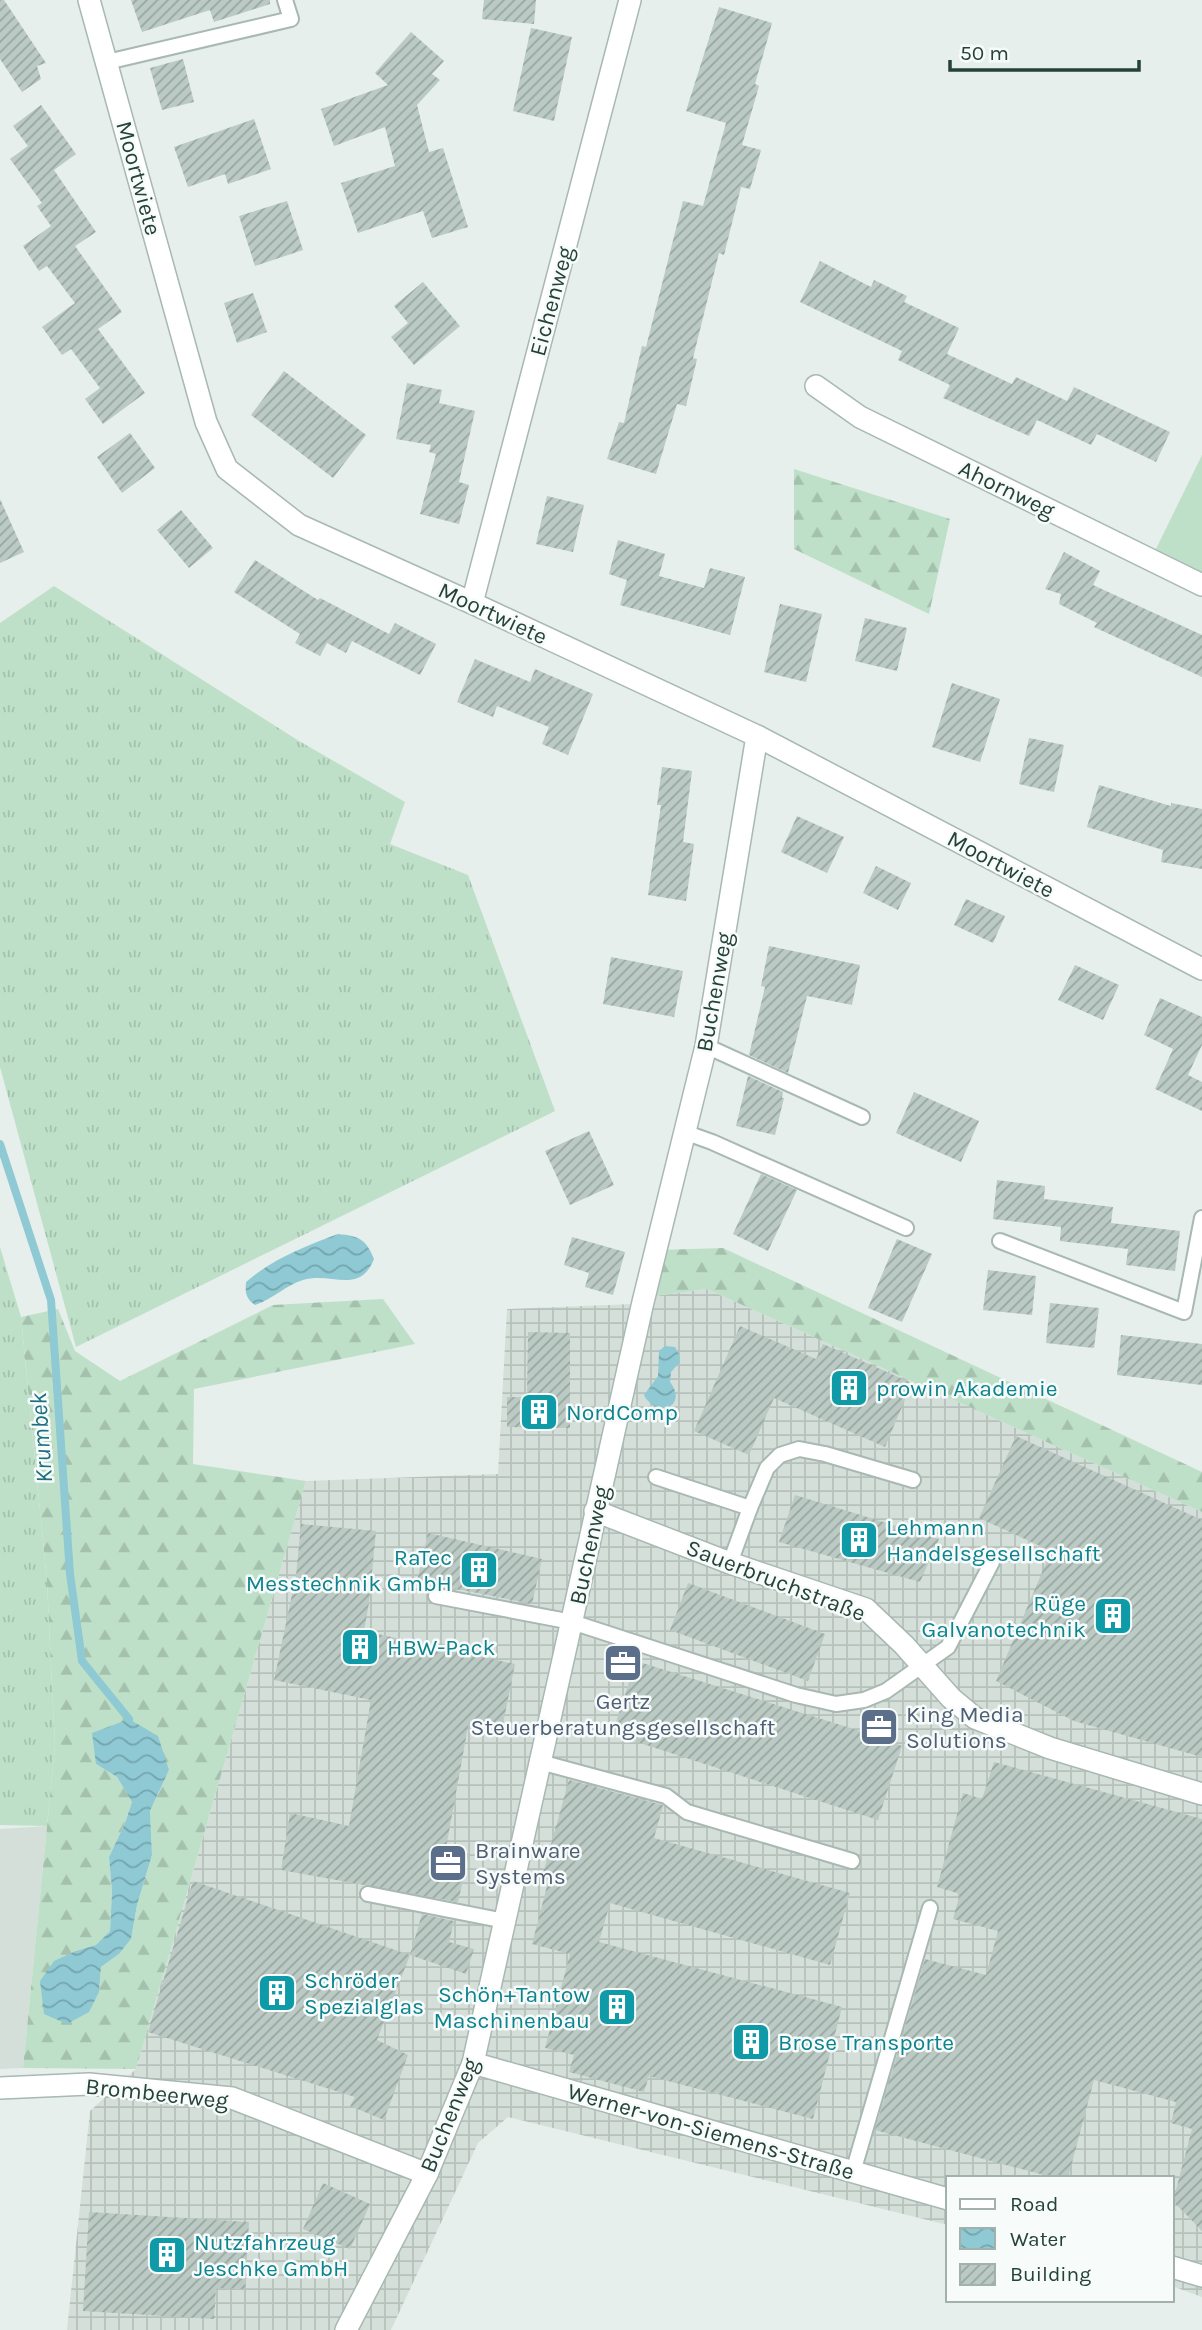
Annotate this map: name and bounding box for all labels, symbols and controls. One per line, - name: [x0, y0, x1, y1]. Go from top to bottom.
- scale bar: [950, 28, 1139, 72]
- text: 50 m: [960, 41, 1009, 65]
- street label: Moortwiete: [110, 118, 167, 238]
- street label: Eichenweg: [524, 243, 579, 359]
- street label: Ahornweg: [954, 455, 1059, 524]
- street label: Moortwiete: [434, 576, 552, 650]
- street label: Moortwiete: [943, 825, 1059, 904]
- street label: Buchenweg: [691, 930, 738, 1054]
- building icon: prowin Akademie: [828, 1367, 870, 1409]
- place label: prowin Akademie: [876, 1375, 1058, 1402]
- water label: Krumbek: [24, 1391, 58, 1484]
- building icon: NordComp: [518, 1391, 560, 1433]
- place label: NordComp: [566, 1399, 678, 1426]
- street label: Buchenweg: [564, 1483, 615, 1607]
- place label: Lehmann Handelsgesellschaft: [886, 1514, 1101, 1567]
- building icon: Lehmann Handelsgesellschaft: [838, 1519, 880, 1561]
- street label: Sauerbruchstraße: [682, 1534, 869, 1627]
- place label: RaTec Messtechnik GmbH: [246, 1544, 452, 1597]
- building icon: RaTec Messtechnik GmbH: [458, 1549, 500, 1591]
- place label: Rüge Galvanotechnik: [922, 1590, 1086, 1643]
- building icon: Rüge Galvanotechnik: [1092, 1595, 1134, 1637]
- building icon: HBW-Pack: [339, 1626, 381, 1668]
- place label: HBW-Pack: [387, 1634, 495, 1661]
- office icon: Gertz Steuerberatungsgesellschaft: [602, 1642, 644, 1684]
- place label: Gertz Steuerberatungsgesellschaft: [471, 1688, 776, 1741]
- place label: King Media Solutions: [906, 1701, 1024, 1754]
- office icon: King Media Solutions: [858, 1706, 900, 1748]
- place label: Brainware Systems: [475, 1837, 580, 1890]
- office icon: Brainware Systems: [427, 1842, 469, 1884]
- place label: Schröder Spezialglas: [304, 1967, 424, 2020]
- building icon: Schröder Spezialglas: [256, 1972, 298, 2014]
- place label: Schön+Tantow Maschinenbau: [433, 1981, 590, 2034]
- building icon: Schön+Tantow Maschinenbau: [596, 1986, 638, 2028]
- building icon: Brose Transporte: [730, 2021, 772, 2063]
- place label: Brose Transporte: [778, 2029, 954, 2056]
- street label: Buchenweg: [414, 2054, 485, 2176]
- street label: Brombeerweg: [84, 2073, 230, 2114]
- street label: Werner-von-Siemens-Straße: [564, 2078, 857, 2185]
- legend: [946, 2176, 1174, 2302]
- text: Road: [1010, 2192, 1058, 2216]
- text: Water: [1010, 2227, 1066, 2251]
- place label: Nutzfahrzeug Jeschke GmbH: [194, 2229, 349, 2282]
- building icon: Nutzfahrzeug Jeschke GmbH: [146, 2234, 188, 2276]
- text: Building: [1010, 2262, 1091, 2286]

